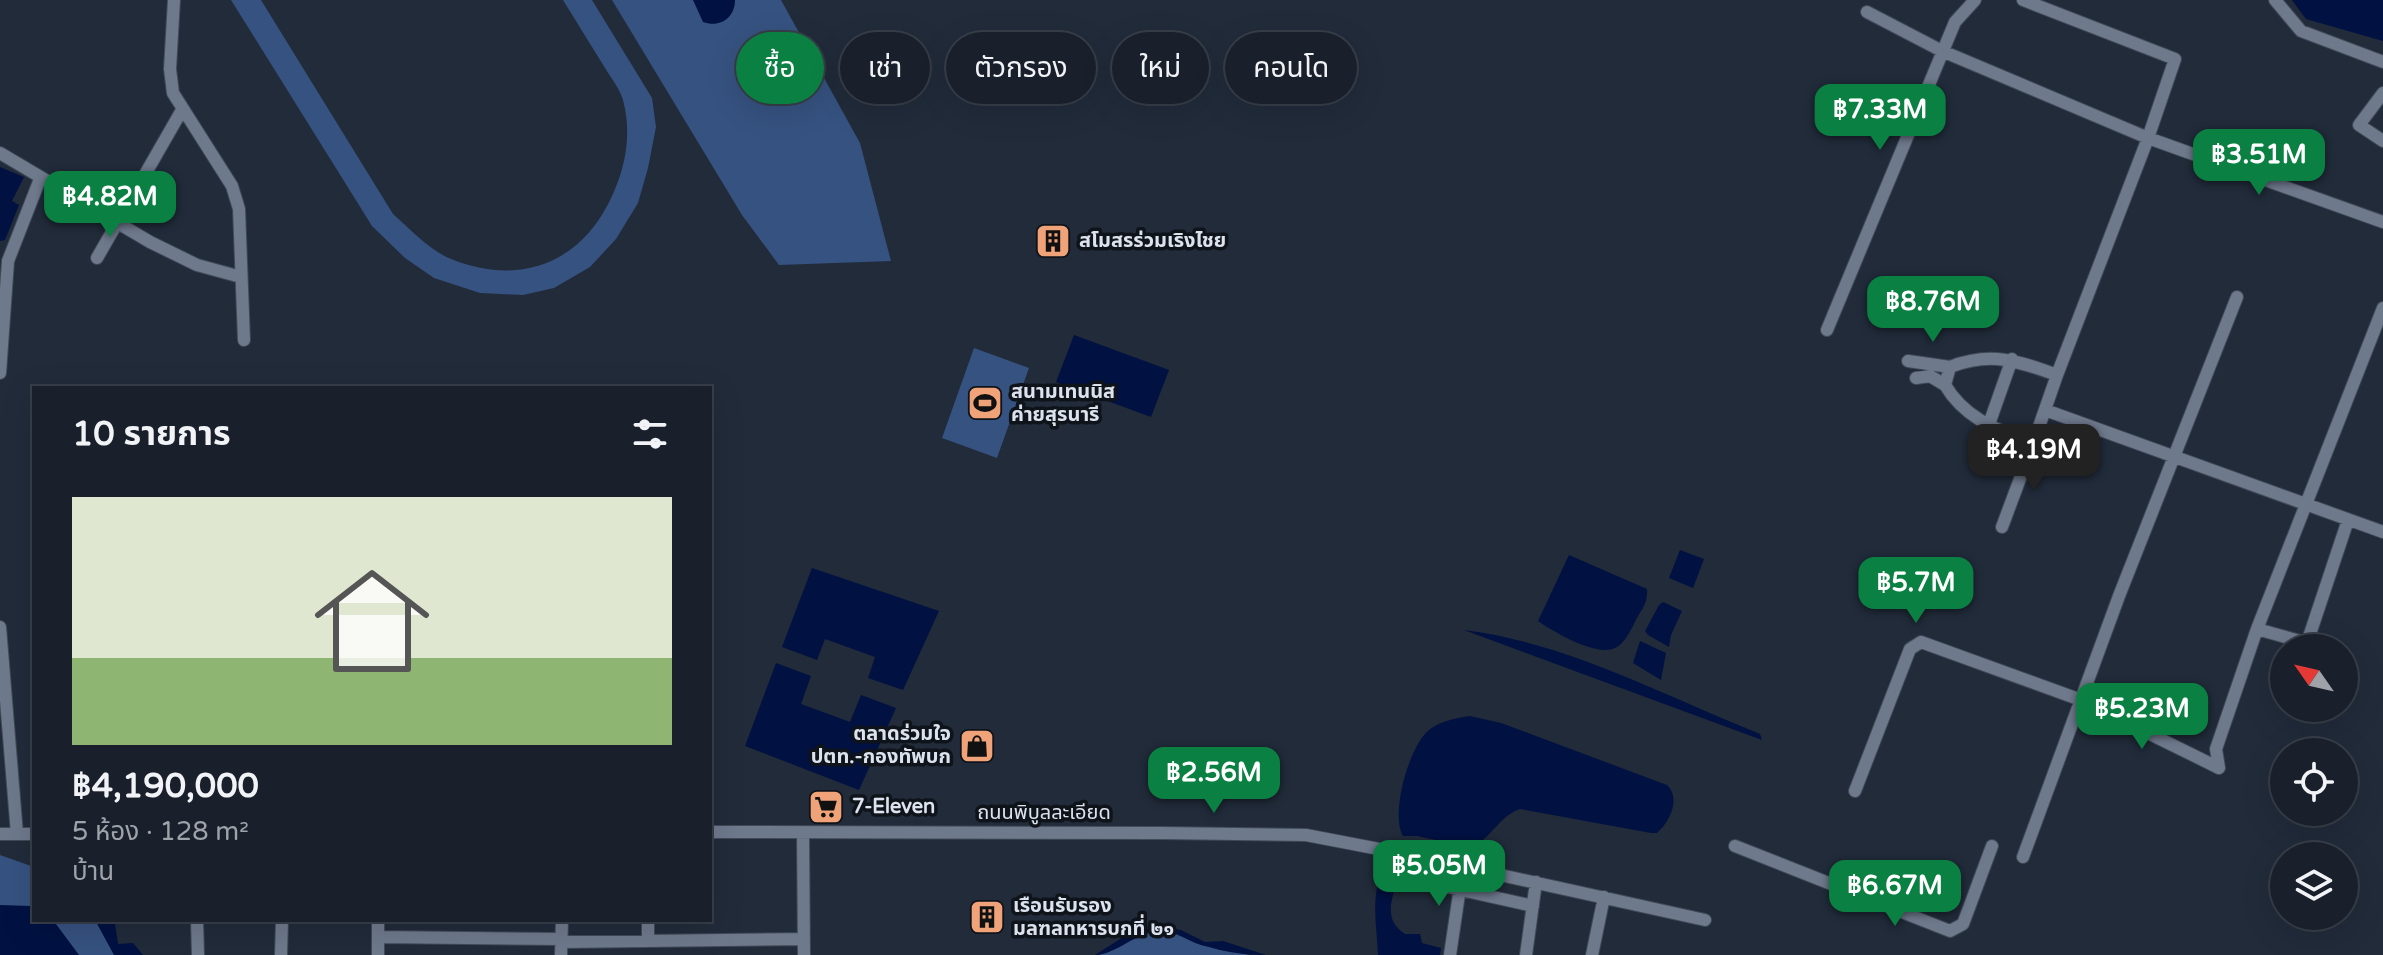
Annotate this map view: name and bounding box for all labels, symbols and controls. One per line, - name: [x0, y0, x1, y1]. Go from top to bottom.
- chip: ซื้อ: [736, 32, 824, 104]
- chip: เช่า: [840, 32, 930, 104]
- chip: ตัวกรอง: [946, 32, 1096, 104]
- chip: ใหม่: [1112, 32, 1209, 104]
- chip: คอนโด: [1225, 32, 1357, 104]
- pin: ฿7.33M: [1815, 84, 1945, 152]
- text: ฿7.33M: [1833, 94, 1927, 125]
- pin: ฿3.51M: [2194, 129, 2324, 197]
- text: ฿3.51M: [2211, 139, 2307, 170]
- pin: ฿4.82M: [45, 171, 175, 239]
- text: ฿4.82M: [62, 181, 158, 212]
- building icon: สโมสรร่วมเริงไชย: [1034, 222, 1072, 260]
- place label: สโมสรร่วมเริงไชย: [1079, 229, 1226, 253]
- pin: ฿8.76M: [1868, 276, 1998, 344]
- text: ฿8.76M: [1885, 286, 1981, 317]
- place label: สนามเทนนิส ค่ายสุรนารี: [1011, 380, 1115, 427]
- sports icon: สนามเทนนิส ค่ายสุรนารี: [966, 384, 1004, 422]
- icon: filters: [628, 412, 672, 456]
- text: 10 รายการ: [72, 414, 231, 455]
- pin: ฿4.19M: [1969, 424, 2099, 492]
- text: ฿4.19M: [1986, 434, 2082, 465]
- icon: home: [300, 549, 444, 693]
- pin: ฿5.7M: [1860, 557, 1972, 625]
- text: ฿5.7M: [1876, 567, 1956, 598]
- north arrow: [2270, 634, 2358, 722]
- map controls: [2270, 634, 2358, 930]
- pin: ฿5.23M: [2077, 683, 2207, 751]
- text: ฿5.23M: [2094, 693, 2190, 724]
- place label: ตลาดร่วมใจ ปตท.-กองทัพบก: [811, 722, 951, 769]
- shop icon: ตลาดร่วมใจ ปตท.-กองทัพบก: [958, 727, 996, 765]
- button: locate: [2270, 738, 2358, 826]
- pin: ฿2.56M: [1149, 747, 1279, 815]
- text: ฿2.56M: [1166, 757, 1262, 788]
- text: ฿4,190,000: [72, 766, 259, 807]
- supermarket icon: 7-Eleven: [807, 788, 845, 826]
- place label: 7-Eleven: [852, 795, 935, 819]
- street label: ถนนพิบูลละเอียด: [977, 801, 1111, 825]
- text: 5 ห้อง · 128 m²: [72, 816, 249, 847]
- pin: ฿5.05M: [1374, 840, 1504, 908]
- button: layers: [2270, 842, 2358, 930]
- text: ฿5.05M: [1391, 850, 1487, 881]
- text: บ้าน: [72, 856, 114, 887]
- pin: ฿6.67M: [1830, 860, 1960, 928]
- text: ฿6.67M: [1847, 870, 1943, 901]
- place label: เรือนรับรอง มลฑลทหารบกที่ ๒๑: [1013, 894, 1174, 941]
- building icon: เรือนรับรอง มลฑลทหารบกที่ ๒๑: [968, 898, 1006, 936]

